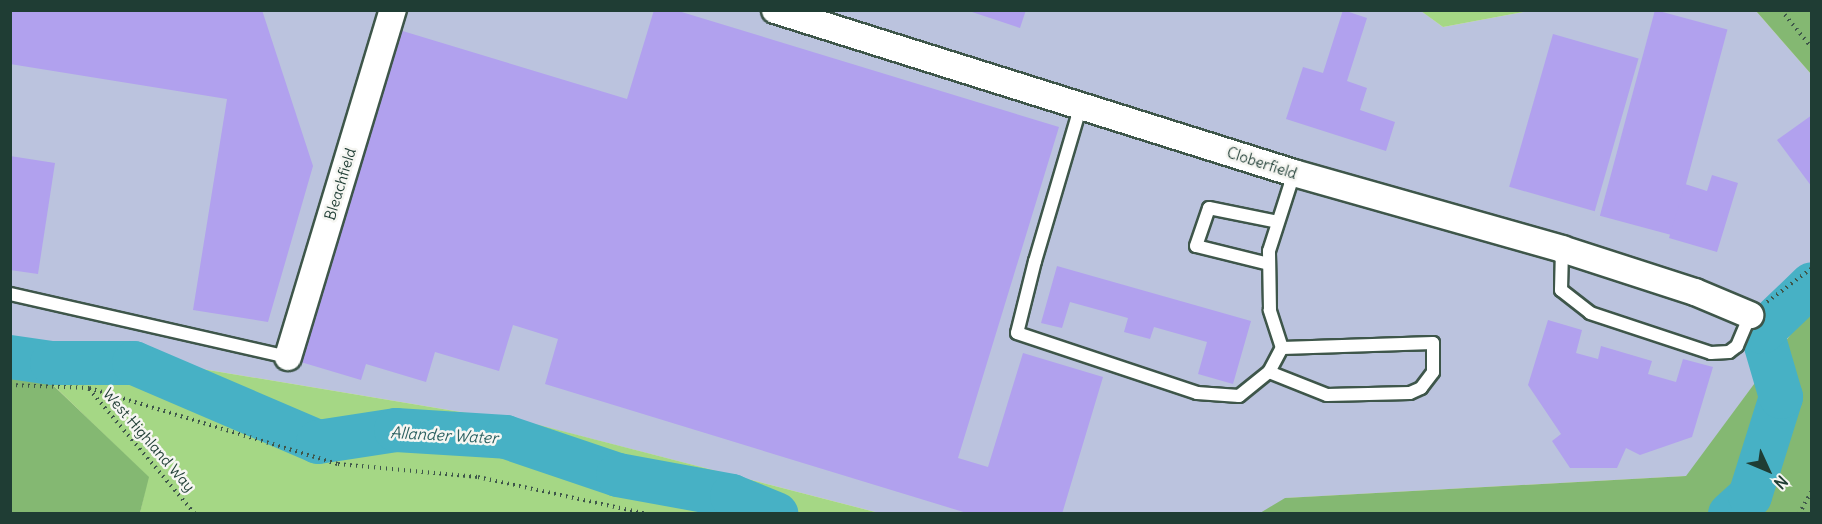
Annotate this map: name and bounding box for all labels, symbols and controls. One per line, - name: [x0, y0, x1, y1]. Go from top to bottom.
- street label: Cloberfield: [1225, 143, 1299, 183]
- street label: Bleachfield: [321, 146, 359, 222]
- street label: West Highland Way: [99, 385, 199, 495]
- water label: Allander Water: [390, 423, 498, 447]
- north arrow: [1738, 440, 1798, 500]
- text: N: [1770, 472, 1792, 493]

